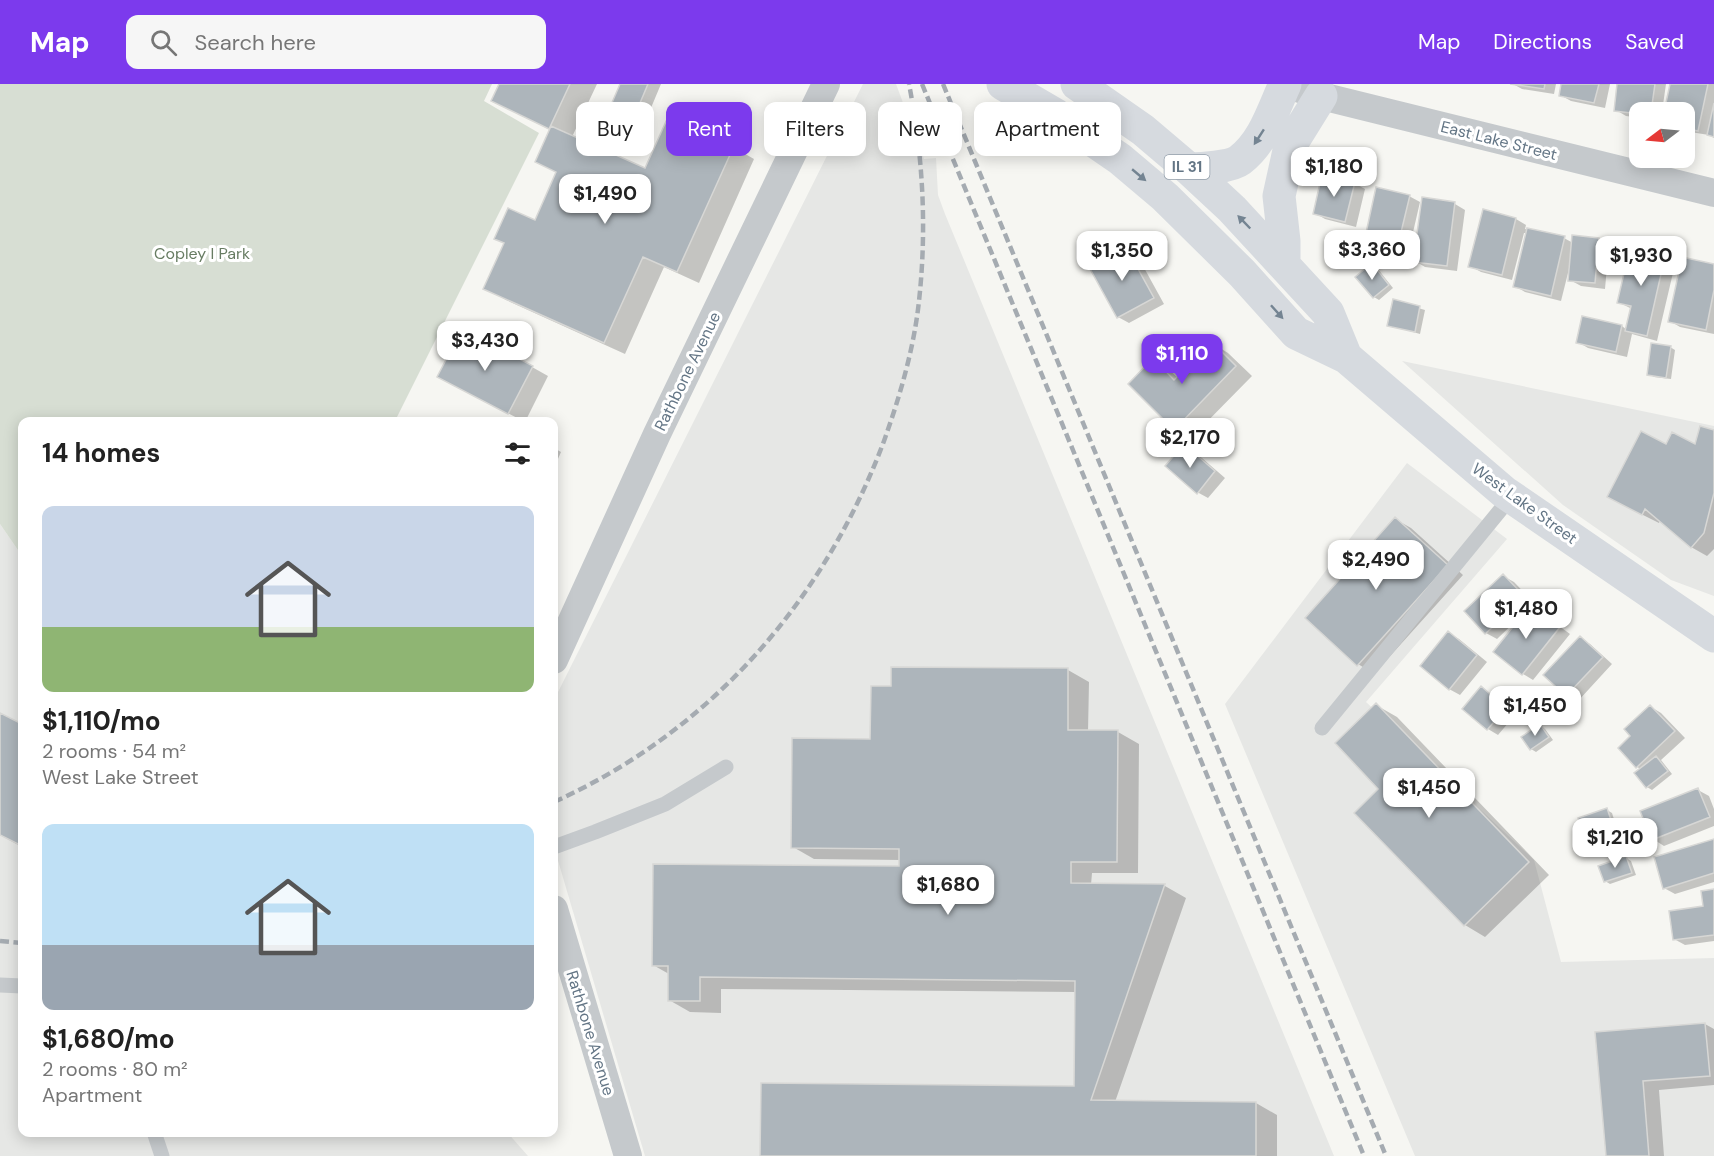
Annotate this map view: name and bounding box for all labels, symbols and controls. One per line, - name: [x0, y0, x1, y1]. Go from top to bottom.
- search box: [126, 15, 546, 69]
- text: Map: [30, 24, 90, 61]
- icon: search: [147, 26, 180, 59]
- text: Search here: [195, 28, 316, 57]
- text: Map: [1418, 28, 1460, 56]
- text: Directions: [1493, 28, 1592, 56]
- text: Saved: [1625, 28, 1684, 56]
- chip: Buy: [576, 102, 654, 156]
- chip: Rent: [666, 102, 752, 156]
- chip: Filters: [764, 102, 866, 156]
- chip: New: [878, 102, 962, 156]
- chip: Apartment: [974, 102, 1121, 156]
- north arrow: [1629, 102, 1695, 168]
- map controls: [1629, 102, 1695, 168]
- street label: East Lake Street: [1438, 116, 1559, 165]
- one-way arrow: [1254, 128, 1265, 145]
- pin: $1,180: [1285, 147, 1383, 198]
- text: $1,180: [1305, 153, 1363, 179]
- road number: IL 31: [1164, 155, 1210, 179]
- one-way arrow: [1131, 168, 1146, 181]
- pin: $1,490: [556, 174, 654, 225]
- text: $1,490: [573, 180, 637, 206]
- one-way arrow: [1238, 216, 1252, 230]
- pin: $3,360: [1323, 230, 1421, 281]
- pin: $1,350: [1073, 231, 1171, 282]
- text: $3,360: [1338, 236, 1406, 262]
- pin: $1,930: [1592, 236, 1690, 287]
- text: $1,350: [1091, 237, 1153, 263]
- text: $1,930: [1610, 242, 1672, 268]
- park label: Copley I Park: [154, 243, 250, 264]
- one-way arrow: [1270, 304, 1283, 319]
- street label: Rathbone Avenue: [650, 308, 725, 434]
- pin: $3,430: [436, 321, 534, 372]
- text: $3,430: [451, 327, 519, 353]
- pin: $1,110: [1133, 334, 1231, 385]
- text: $1,110: [1156, 340, 1208, 366]
- pin: $2,170: [1141, 418, 1239, 469]
- text: $2,170: [1160, 424, 1220, 450]
- text: 14 homes: [42, 436, 160, 470]
- icon: filters: [501, 437, 534, 470]
- street label: West Lake Street: [1468, 458, 1582, 549]
- pin: $2,490: [1327, 540, 1425, 591]
- icon: home: [234, 545, 342, 653]
- text: $2,490: [1342, 546, 1410, 572]
- pin: $1,480: [1477, 589, 1575, 640]
- text: $1,480: [1494, 595, 1558, 621]
- pin: $1,450: [1486, 686, 1584, 737]
- text: $1,450: [1503, 692, 1567, 718]
- text: $1,110/mo: [42, 704, 161, 738]
- text: 2 rooms · 54 m²: [42, 738, 186, 764]
- text: West Lake Street: [42, 764, 199, 790]
- pin: $1,450: [1380, 768, 1478, 819]
- text: $1,450: [1397, 774, 1461, 800]
- pin: $1,210: [1566, 818, 1664, 869]
- text: $1,210: [1586, 824, 1644, 850]
- icon: home: [234, 863, 342, 971]
- pin: $1,680: [899, 865, 997, 916]
- text: $1,680: [916, 871, 980, 897]
- street label: Rathbone Avenue: [562, 968, 620, 1098]
- text: $1,680/mo: [42, 1022, 175, 1056]
- text: 2 rooms · 80 m²: [42, 1056, 188, 1082]
- text: Apartment: [42, 1082, 142, 1108]

